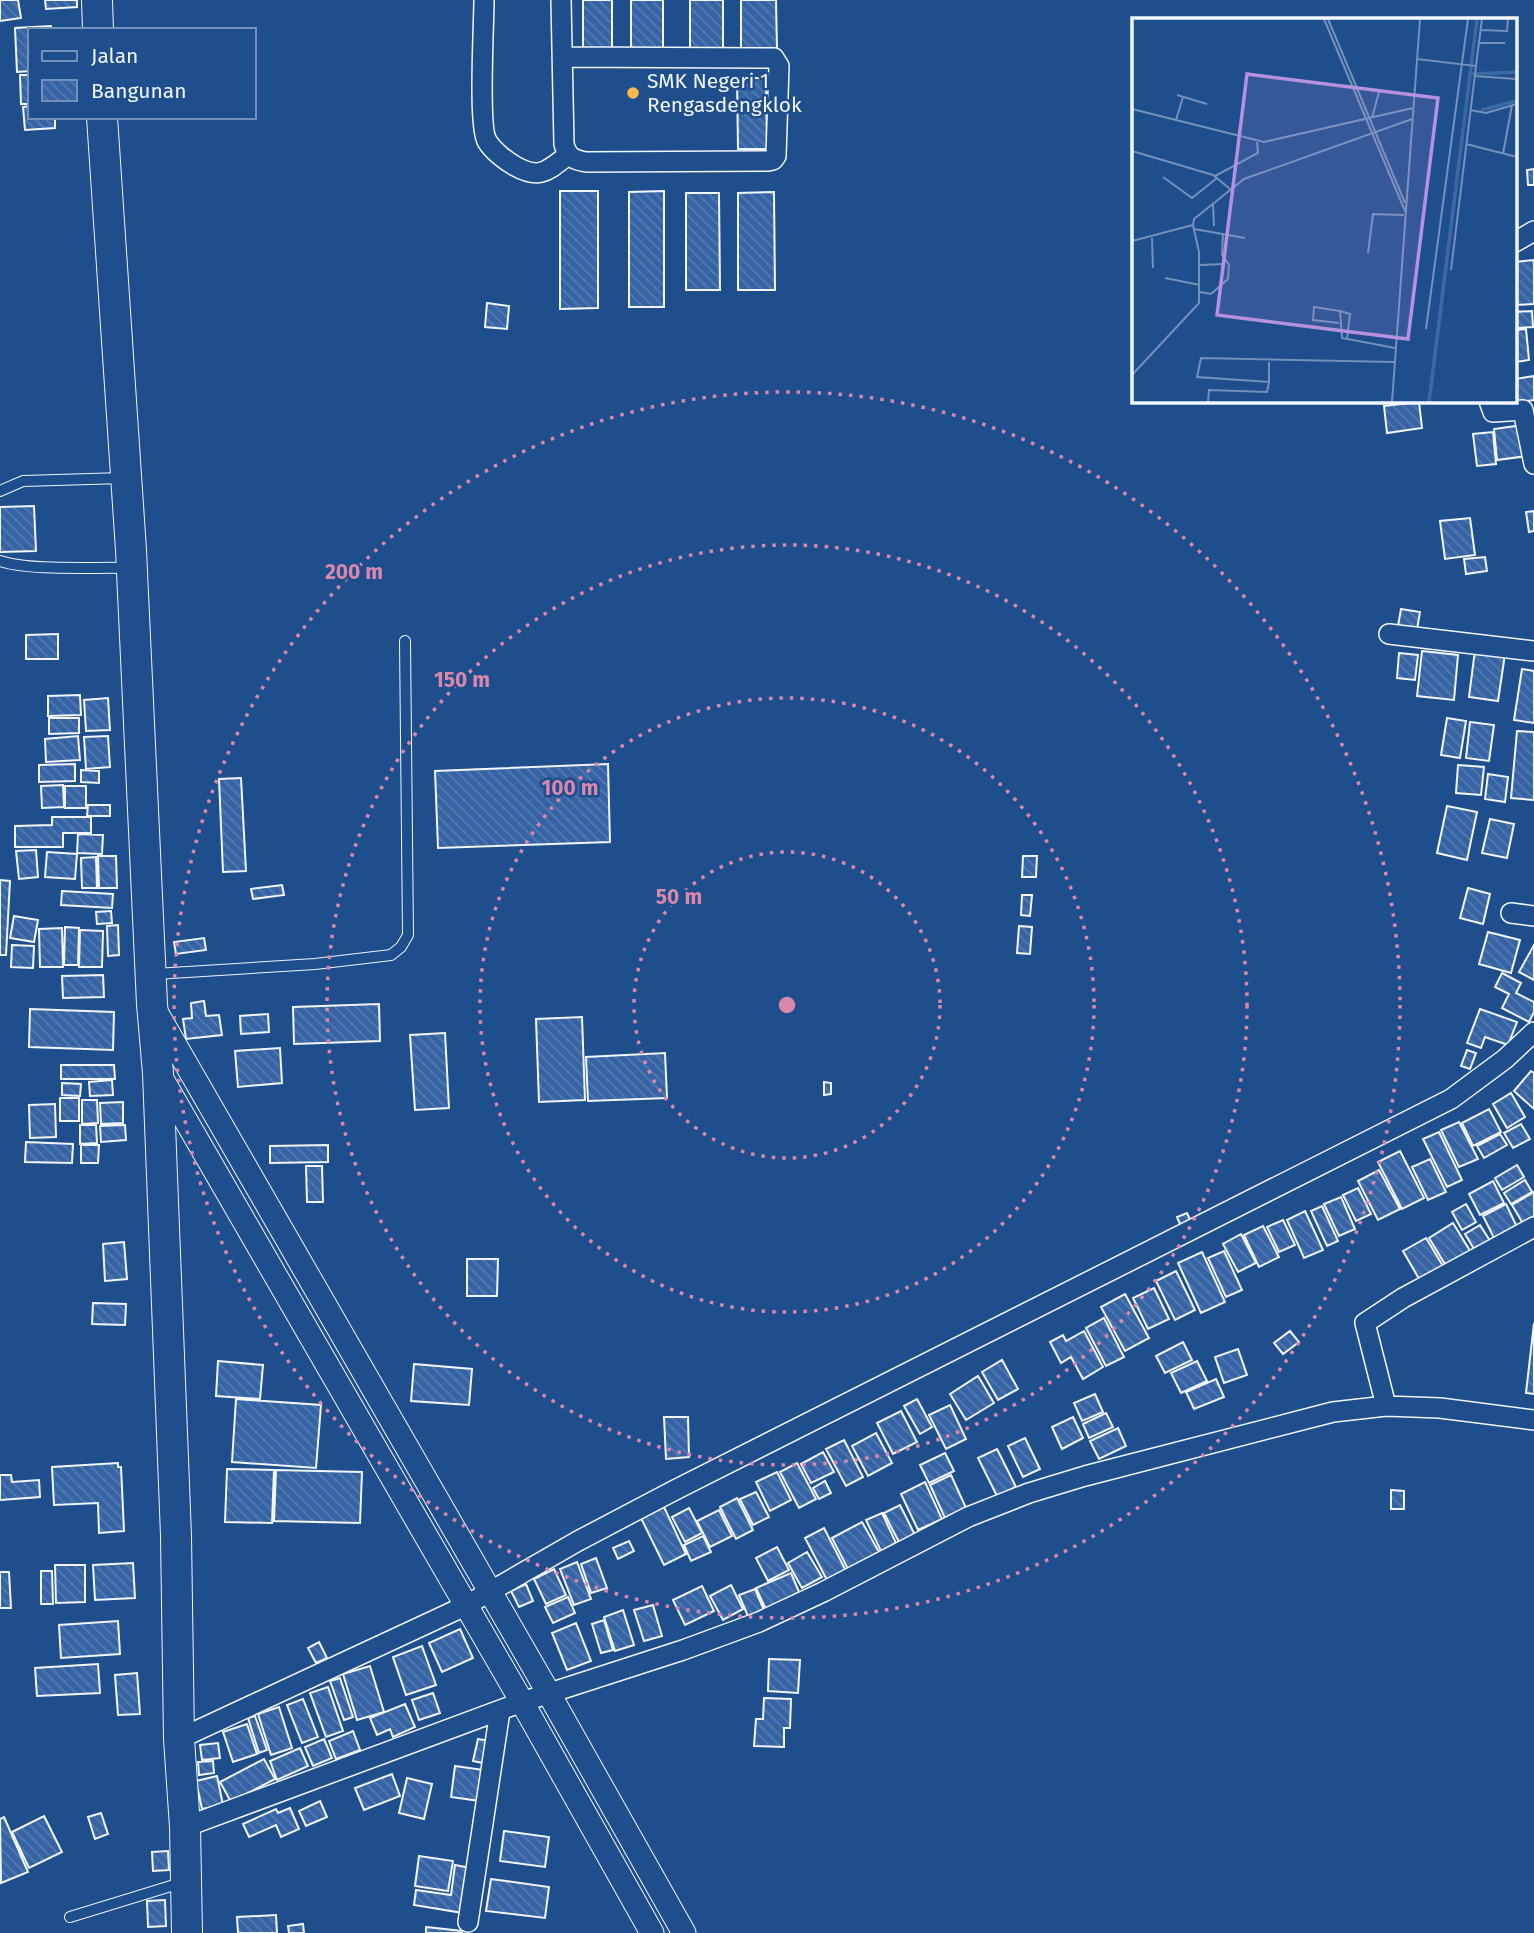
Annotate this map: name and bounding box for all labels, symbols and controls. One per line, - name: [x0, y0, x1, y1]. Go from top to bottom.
- inset map: [1132, 18, 1516, 402]
- legend: [28, 28, 256, 119]
- text: Jalan: [91, 43, 138, 69]
- place label: SMK Negeri 1 Rengasdengklok: [647, 68, 802, 118]
- text: Bangunan: [91, 78, 186, 104]
- marker: SMK Negeri 1 Rengasdengklok: [625, 85, 641, 101]
- text: 200 m: [325, 559, 383, 585]
- text: 150 m: [434, 667, 490, 693]
- text: 100 m: [541, 775, 599, 801]
- text: 50 m: [656, 884, 702, 910]
- centre of rings: [775, 993, 799, 1017]

